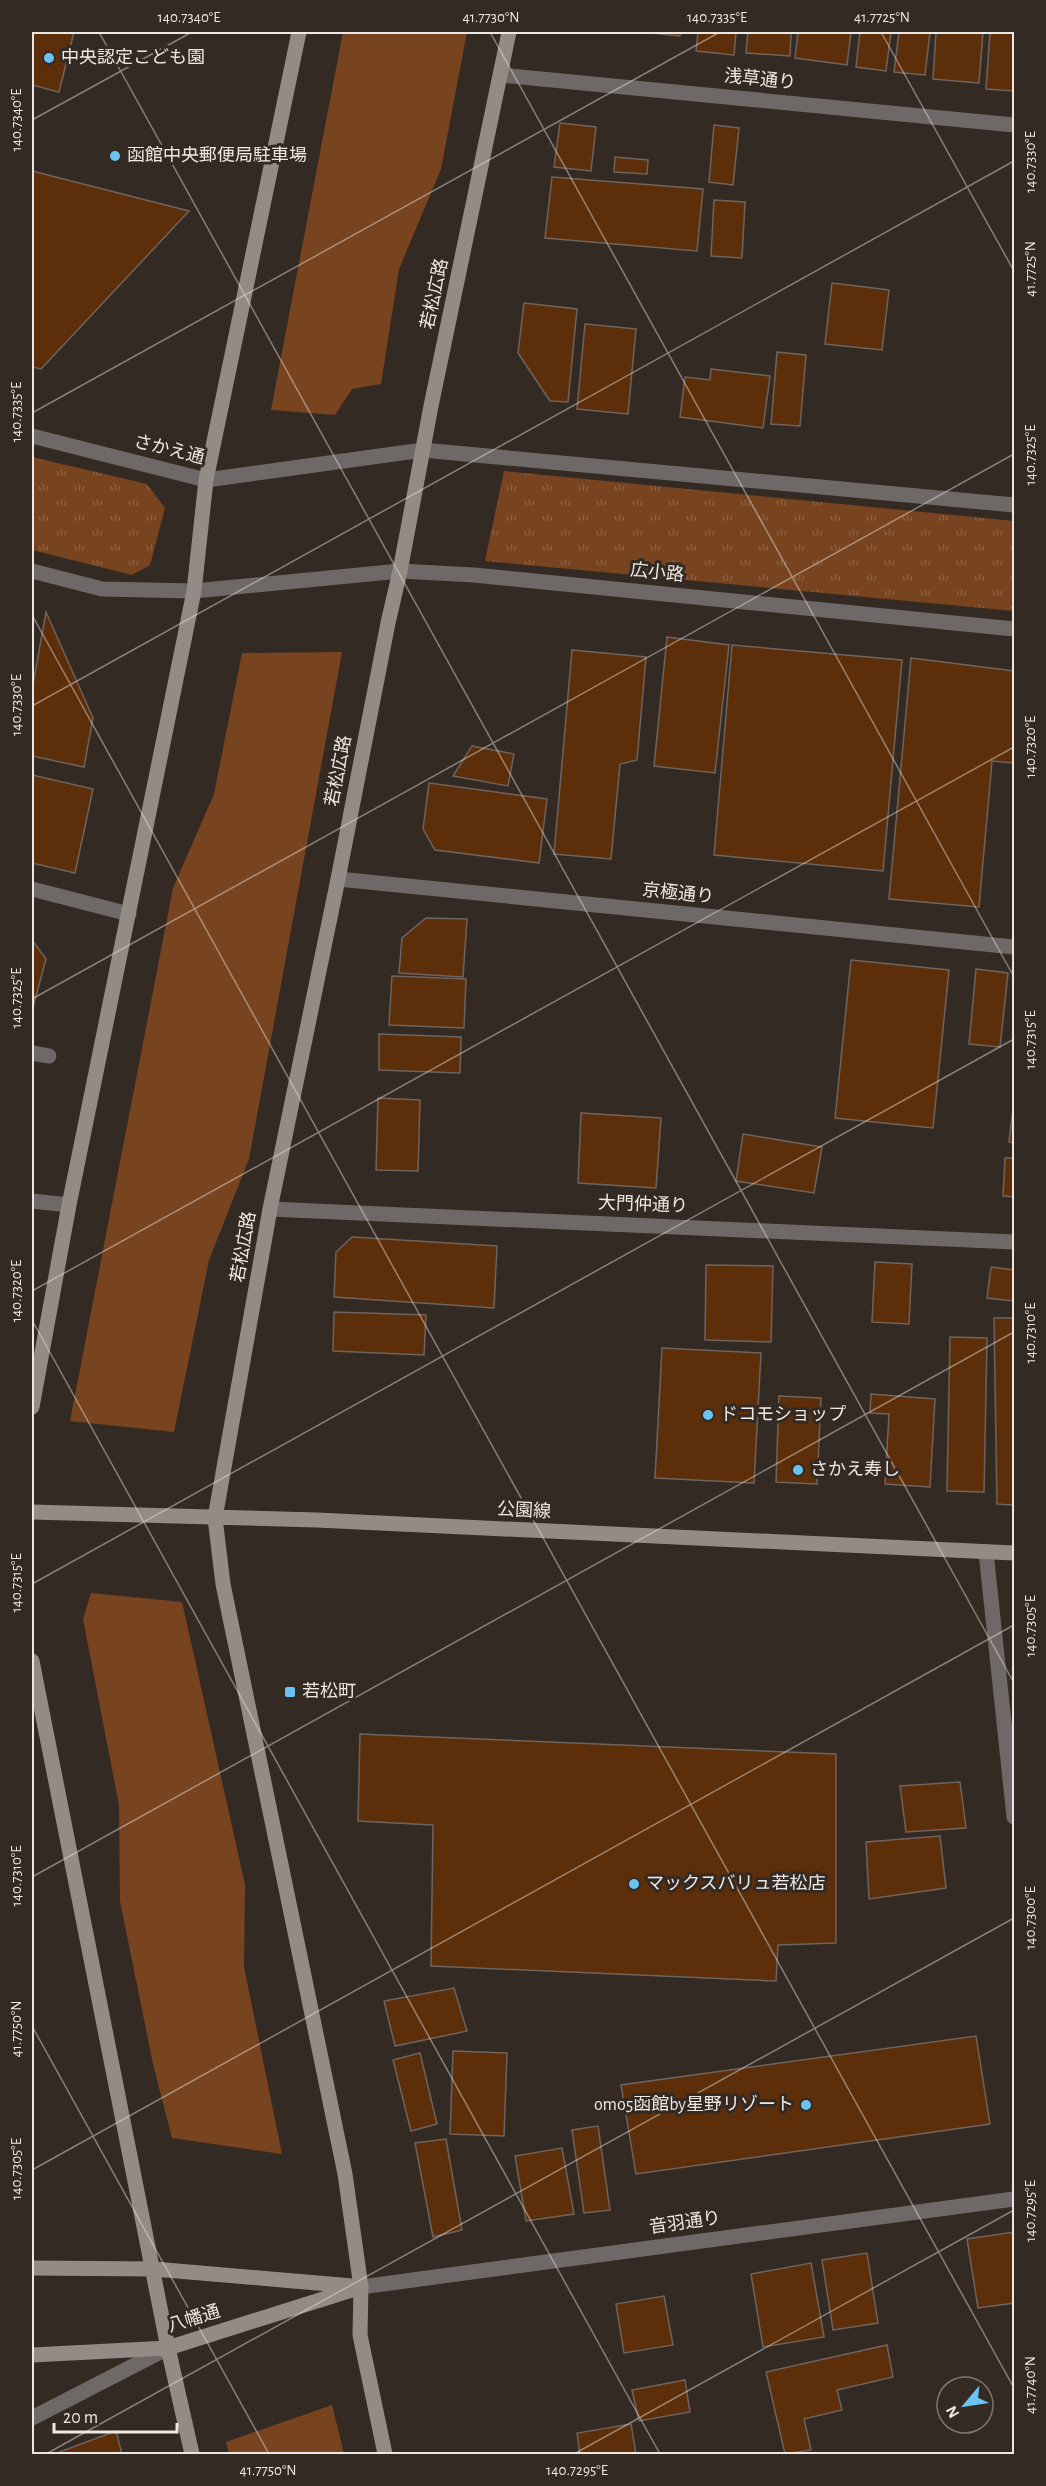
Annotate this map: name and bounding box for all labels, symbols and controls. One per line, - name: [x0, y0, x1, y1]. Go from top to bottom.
- text: 140.7340°E: [158, 10, 220, 25]
- text: 41.7730°N: [462, 10, 520, 25]
- text: 140.7335°E: [687, 10, 747, 25]
- text: 41.7725°N: [854, 10, 910, 25]
- place label: 中央認定こども園: [61, 48, 205, 67]
- marker: 中央認定こども園: [42, 51, 56, 65]
- street label: 浅草通り: [723, 65, 797, 93]
- text: 140.7340°E: [9, 89, 24, 151]
- text: 140.7330°E: [1023, 131, 1038, 193]
- place label: 函館中央郵便局駐車場: [127, 146, 307, 165]
- marker: 函館中央郵便局駐車場: [108, 149, 122, 163]
- text: 41.7725°N: [1023, 241, 1038, 297]
- street label: 若松広路: [418, 257, 451, 331]
- text: 140.7335°E: [9, 382, 24, 442]
- text: 140.7325°E: [1023, 425, 1038, 485]
- street label: さかえ通: [132, 432, 206, 467]
- street label: 広小路: [629, 560, 685, 585]
- text: 140.7330°E: [9, 674, 24, 736]
- text: 140.7320°E: [1023, 716, 1038, 778]
- street label: 若松広路: [322, 734, 355, 808]
- street label: 京極通り: [641, 880, 715, 907]
- text: 140.7325°E: [9, 968, 24, 1028]
- text: 140.7315°E: [1023, 1010, 1038, 1070]
- street label: 大門仲通り: [598, 1192, 688, 1216]
- street label: 若松広路: [228, 1210, 259, 1284]
- text: 140.7320°E: [9, 1260, 24, 1322]
- text: 140.7310°E: [1023, 1303, 1038, 1363]
- place label: ドコモショップ: [720, 1405, 846, 1424]
- marker: ドコモショップ: [701, 1408, 715, 1422]
- place label: さかえ寿し: [810, 1460, 900, 1479]
- marker: さかえ寿し: [791, 1463, 805, 1477]
- street label: 公園線: [497, 1499, 552, 1521]
- text: 140.7315°E: [9, 1553, 24, 1613]
- text: 140.7305°E: [1023, 1595, 1038, 1657]
- place label: 若松町: [302, 1682, 356, 1701]
- marker: 若松町: [283, 1685, 297, 1699]
- text: 140.7310°E: [9, 1846, 24, 1906]
- place label: マックスバリュ若松店: [646, 1874, 825, 1893]
- marker: マックスバリュ若松店: [627, 1877, 641, 1891]
- text: 140.7300°E: [1023, 1886, 1038, 1950]
- text: 41.7750°N: [9, 2000, 24, 2058]
- place label: omo5函館by星野リゾート: [594, 2094, 794, 2114]
- marker: omo5函館by星野リゾート: [799, 2098, 813, 2112]
- text: 140.7305°E: [9, 2138, 24, 2200]
- text: 140.7295°E: [1023, 2180, 1038, 2242]
- street label: 音羽通り: [648, 2208, 722, 2237]
- street label: 八幡通: [165, 2302, 222, 2336]
- text: 41.7740°N: [1023, 2356, 1038, 2414]
- north arrow: [935, 2375, 995, 2435]
- scale bar: [54, 2396, 177, 2434]
- text: N: [943, 2403, 962, 2421]
- text: 20 m: [63, 2409, 98, 2427]
- text: 41.7750°N: [239, 2463, 297, 2478]
- text: 140.7295°E: [546, 2463, 608, 2478]

